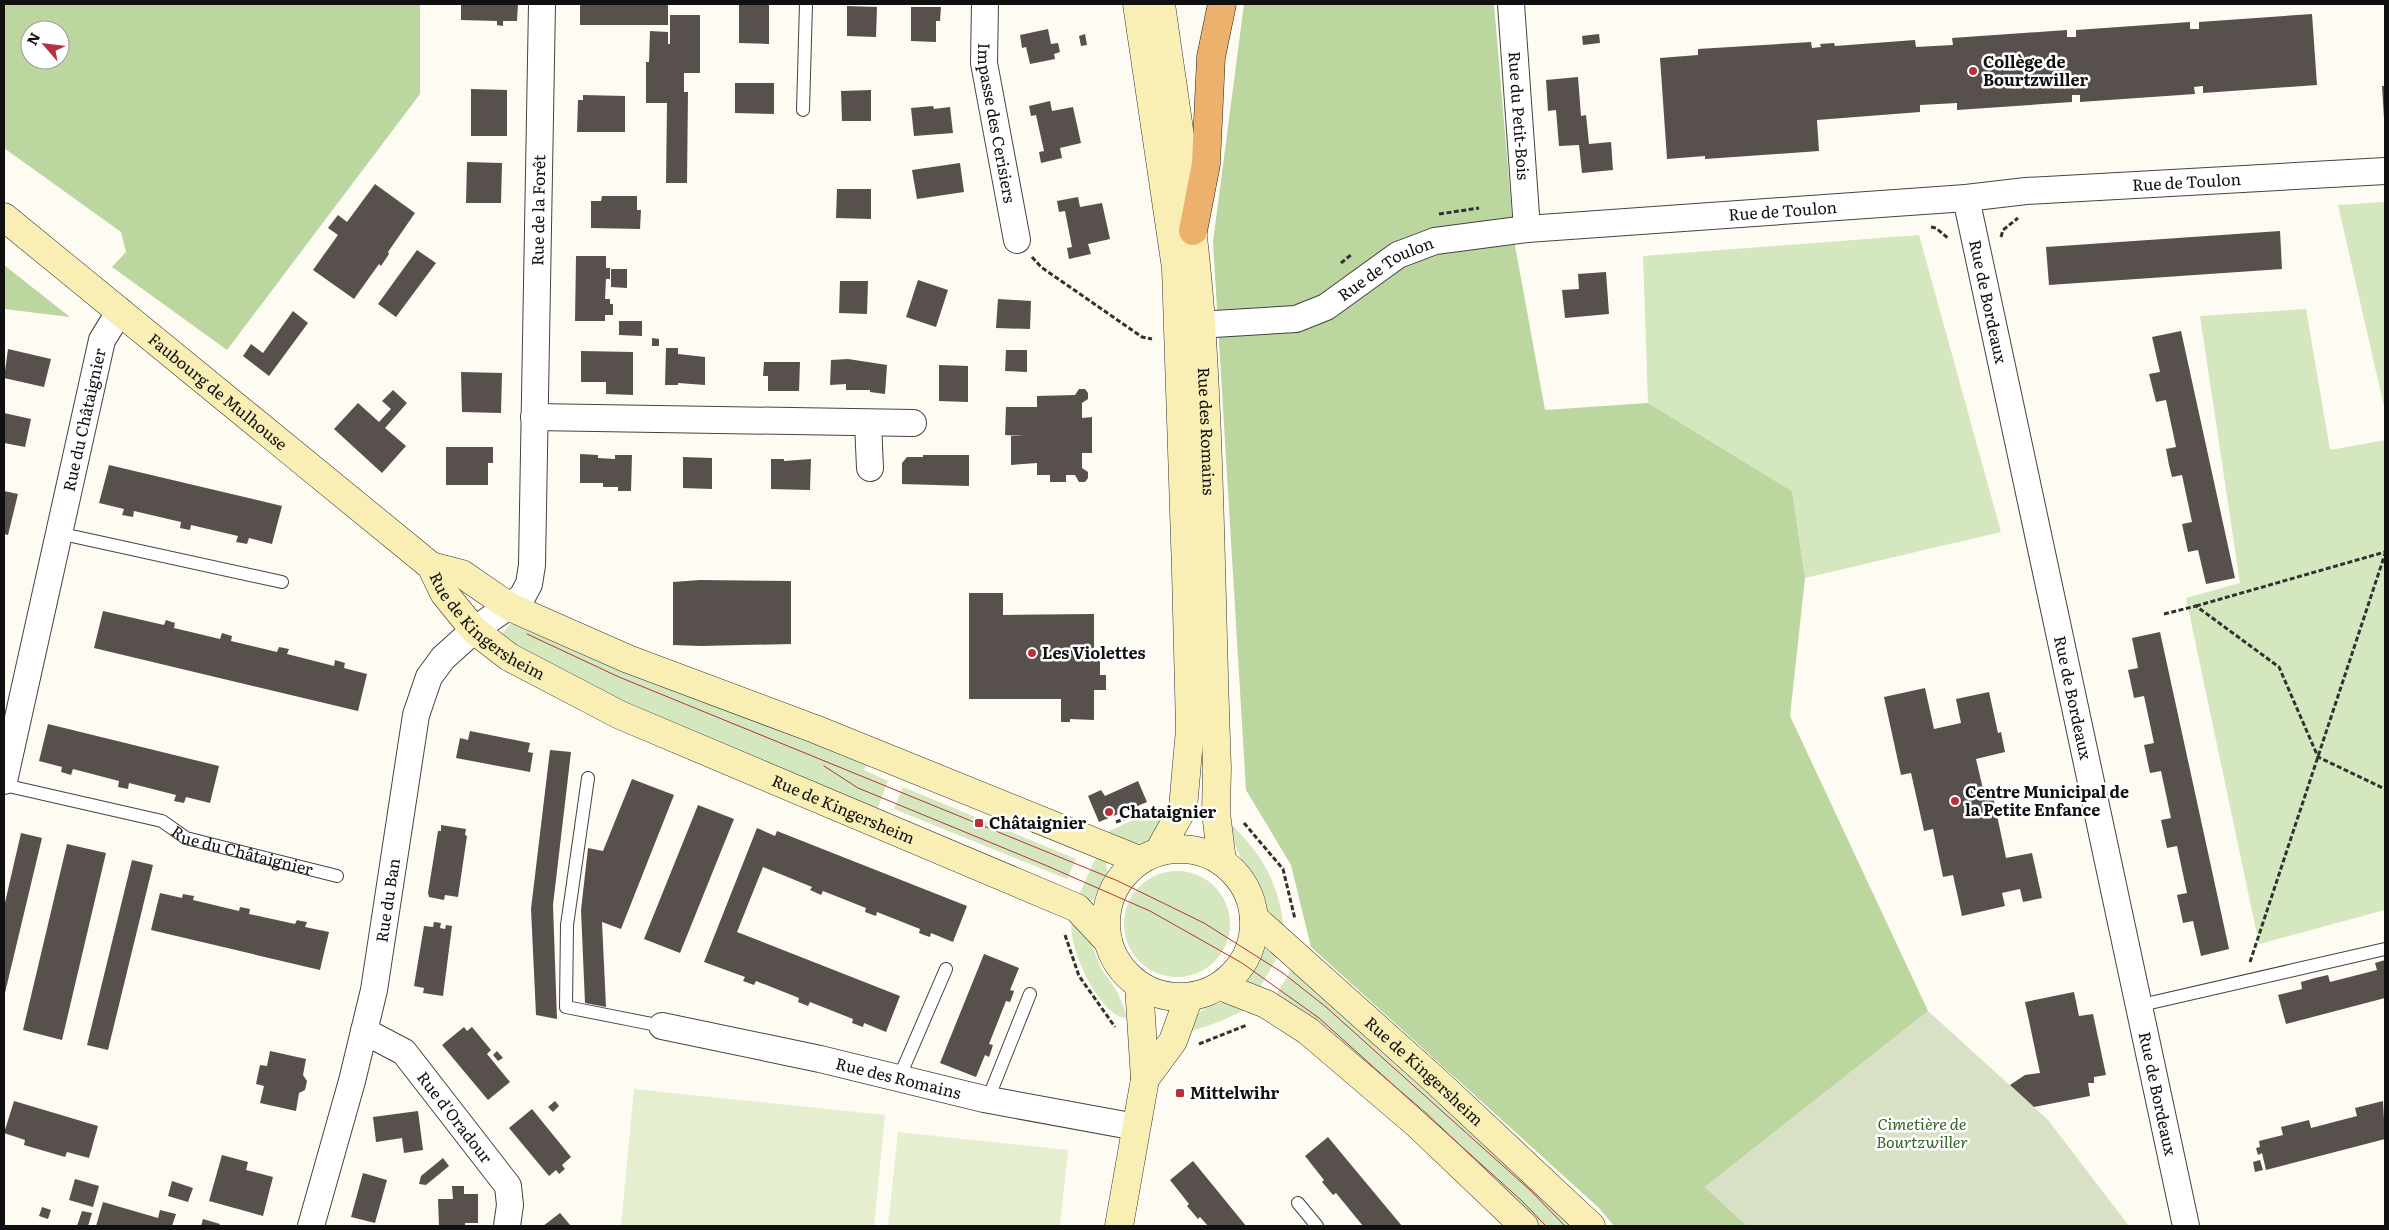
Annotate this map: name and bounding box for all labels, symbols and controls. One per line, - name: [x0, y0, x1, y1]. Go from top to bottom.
- north arrow: [20, 20, 70, 70]
- text: N: [21, 28, 44, 48]
- street label: Impasse des Cerisiers: [973, 43, 1023, 205]
- place label: Collège de Bourtzwiller: [1983, 49, 2088, 91]
- street label: Rue du Petit-Bois: [1503, 50, 1536, 181]
- marker: Collège de Bourtzwiller: [1967, 65, 1979, 77]
- street label: Rue de la Forêt: [524, 154, 550, 266]
- street label: Rue de Toulon: [2131, 166, 2242, 196]
- street label: Rue de Toulon: [1727, 194, 1838, 226]
- street label: Rue de Toulon: [1332, 230, 1437, 306]
- street label: Rue de Bordeaux: [1964, 237, 2014, 367]
- street label: Faubourg de Mulhouse: [144, 327, 293, 455]
- street label: Rue du Châtaignier: [56, 345, 111, 494]
- street label: Rue des Romains: [1193, 367, 1222, 496]
- street label: Rue de Kingersheim: [425, 568, 550, 685]
- street label: Rue de Bordeaux: [2049, 633, 2099, 763]
- place label: Les Violettes: [1042, 640, 1145, 664]
- marker: Les Violettes: [1026, 647, 1038, 659]
- street label: Rue de Kingersheim: [769, 768, 919, 849]
- place label: Centre Municipal de la Petite Enfance: [1965, 779, 2129, 821]
- marker: Centre Municipal de la Petite Enfance: [1949, 795, 1961, 807]
- place label: Chataignier: [1119, 799, 1217, 823]
- marker: Chataignier: [1103, 806, 1115, 818]
- place label: Châtaignier: [989, 810, 1087, 834]
- marker: Châtaignier: [973, 817, 985, 829]
- street label: Rue du Châtaignier: [167, 818, 316, 881]
- street label: Rue du Ban: [368, 856, 405, 944]
- street label: Rue de Kingersheim: [1360, 1010, 1490, 1131]
- street label: Rue de Bordeaux: [2134, 1029, 2184, 1159]
- street label: Rue des Romains: [833, 1050, 964, 1104]
- street label: Rue d'Oradour: [412, 1066, 499, 1168]
- place label: Mittelwihr: [1190, 1080, 1280, 1104]
- marker: Mittelwihr: [1174, 1087, 1186, 1099]
- park label: Cimetière de Bourtzwiller: [1876, 1111, 1968, 1153]

